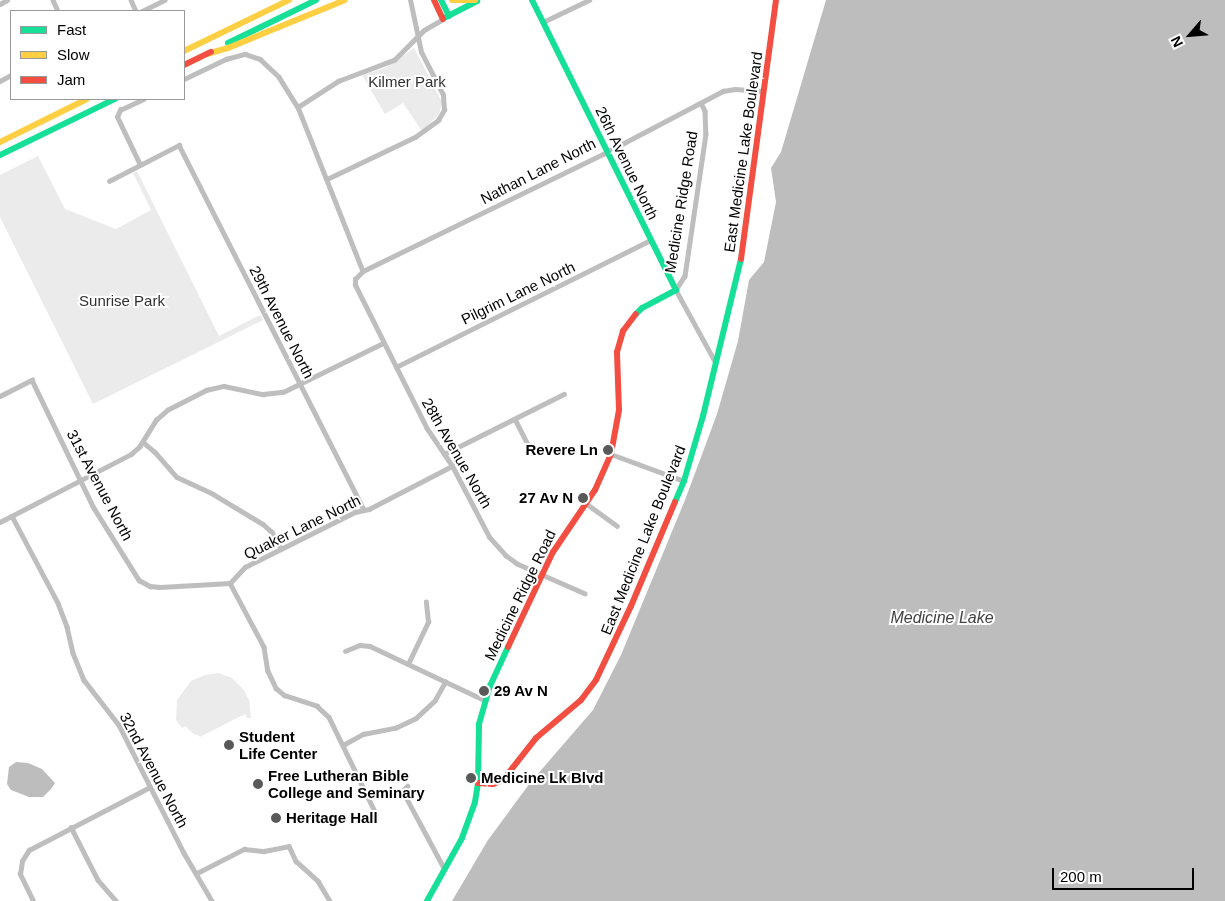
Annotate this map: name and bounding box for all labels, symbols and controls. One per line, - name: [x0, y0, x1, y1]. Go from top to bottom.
- legend: [10, 10, 185, 100]
- north arrow: [1165, 10, 1215, 60]
- text: Fast: [57, 21, 86, 38]
- text: N: [1167, 34, 1186, 50]
- text: Slow: [57, 46, 90, 63]
- street label: East Medicine Lake Boulevard: [720, 50, 766, 254]
- text: Jam: [57, 71, 85, 88]
- park label: Kilmer Park: [368, 73, 446, 91]
- street label: 26th Avenue North: [592, 103, 662, 223]
- street label: Medicine Ridge Road: [661, 130, 701, 274]
- street label: Nathan Lane North: [477, 134, 599, 208]
- street label: Pilgrim Lane North: [458, 258, 578, 328]
- street label: 29th Avenue North: [246, 262, 318, 382]
- park label: Sunrise Park: [79, 292, 165, 310]
- street label: 28th Avenue North: [418, 394, 496, 512]
- street label: 31st Avenue North: [63, 426, 137, 544]
- place label: Revere Ln: [525, 441, 598, 459]
- street label: East Medicine Lake Boulevard: [597, 443, 689, 637]
- marker: Revere Ln: [602, 444, 614, 456]
- place label: 27 Av N: [519, 489, 573, 507]
- street label: Quaker Lane North: [241, 491, 363, 563]
- marker: 27 Av N: [577, 492, 589, 504]
- street label: Medicine Ridge Road: [480, 527, 560, 663]
- water label: Medicine Lake: [890, 608, 994, 628]
- place label: 29 Av N: [494, 682, 548, 700]
- marker: 29 Av N: [478, 685, 490, 697]
- street label: 32nd Avenue North: [116, 709, 192, 831]
- place label: Student Life Center: [239, 727, 317, 762]
- marker: Student Life Center: [223, 739, 235, 751]
- place label: Free Lutheran Bible College and Seminary: [268, 766, 425, 801]
- place label: Medicine Lk Blvd: [481, 769, 604, 787]
- marker: Medicine Lk Blvd: [465, 772, 477, 784]
- marker: Free Lutheran Bible College and Seminary: [252, 778, 264, 790]
- place label: Heritage Hall: [286, 809, 378, 827]
- marker: Heritage Hall: [270, 812, 282, 824]
- scale bar: [1055, 858, 1198, 890]
- text: 200 m: [1060, 868, 1102, 885]

